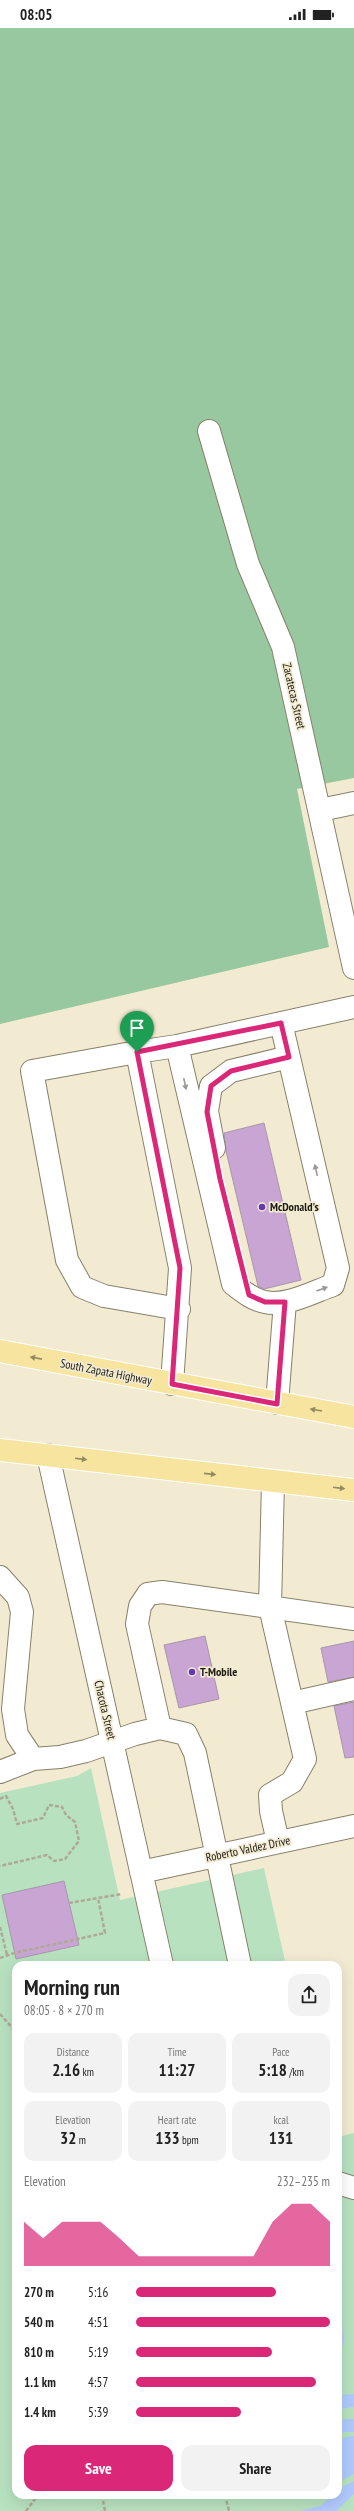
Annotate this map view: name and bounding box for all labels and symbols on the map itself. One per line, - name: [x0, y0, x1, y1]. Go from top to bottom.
- street label: Zacatecas Street: [280, 661, 310, 731]
- pin: [120, 1011, 154, 1052]
- one-way arrow: [182, 1078, 188, 1090]
- one-way arrow: [312, 1164, 318, 1176]
- place label: McDonald's: [270, 1199, 319, 1214]
- marker: McDonald's: [257, 1202, 267, 1212]
- one-way arrow: [317, 1286, 329, 1292]
- one-way arrow: [30, 1355, 43, 1361]
- street label: South Zapata Highway: [59, 1355, 154, 1388]
- one-way arrow: [309, 1407, 322, 1413]
- one-way arrow: [74, 1456, 87, 1462]
- one-way arrow: [204, 1470, 216, 1477]
- one-way arrow: [333, 1485, 345, 1492]
- place label: T-Mobile: [200, 1664, 237, 1679]
- marker: T-Mobile: [187, 1667, 197, 1677]
- street label: Chacota Street: [91, 1679, 120, 1742]
- street label: Roberto Valdez Drive: [204, 1832, 292, 1865]

